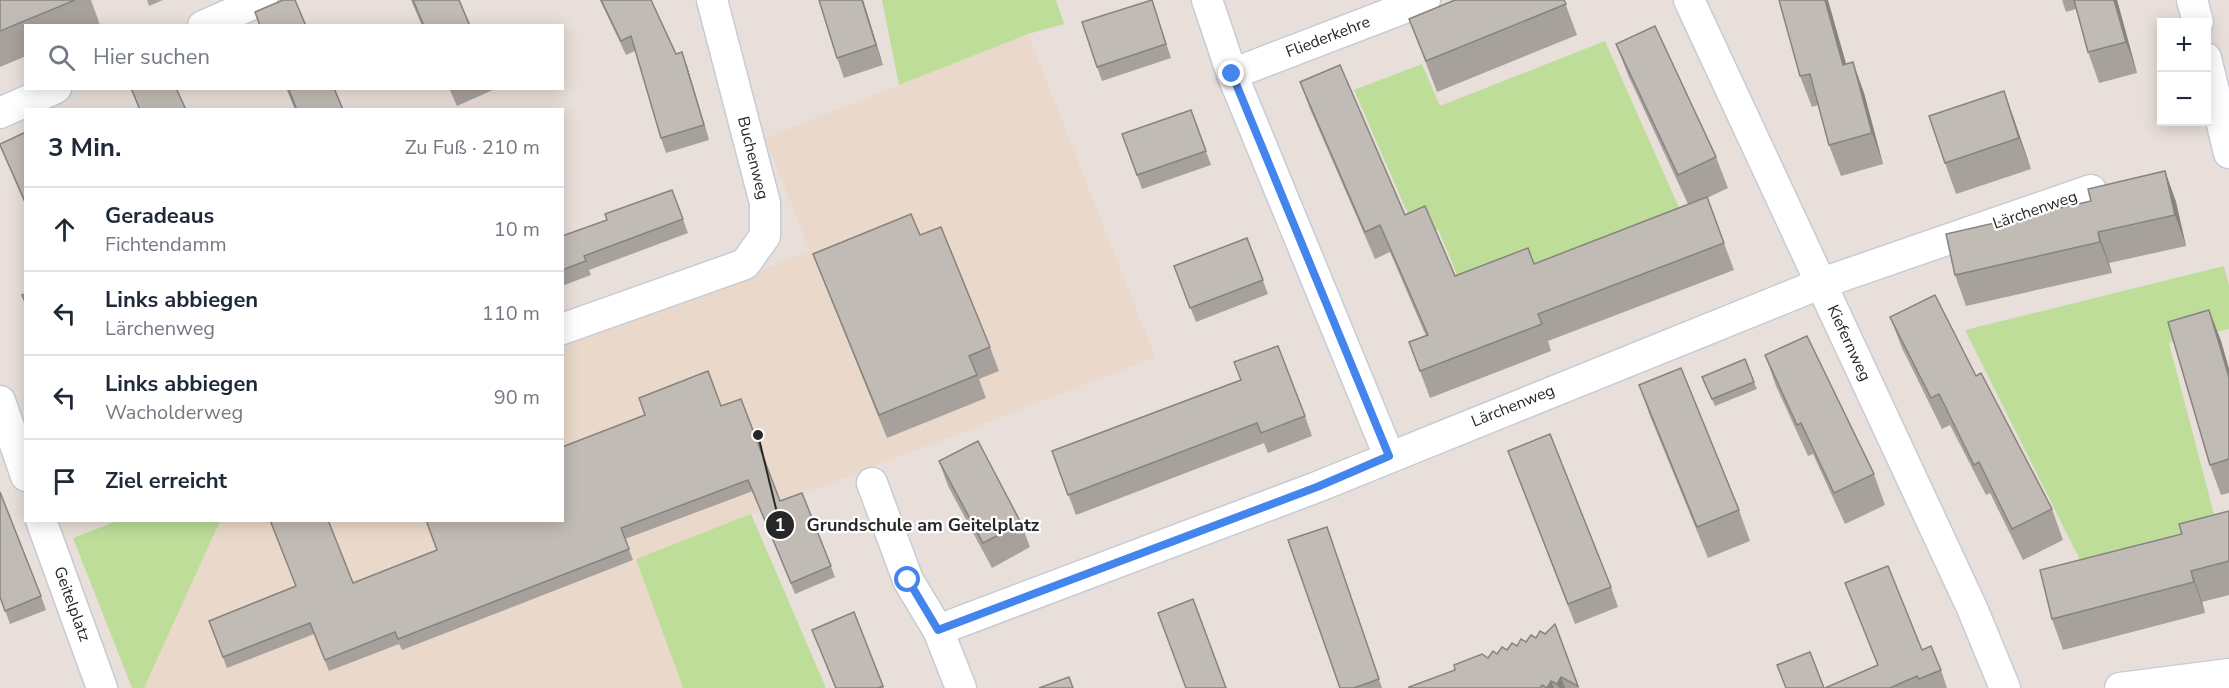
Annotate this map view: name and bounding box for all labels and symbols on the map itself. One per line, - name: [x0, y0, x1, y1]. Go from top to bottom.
- street label: Fliederkehre: [1283, 11, 1373, 63]
- route end: [1218, 60, 1244, 86]
- street label: Buchenweg: [732, 114, 774, 202]
- street label: Lärchenweg: [1990, 185, 2080, 235]
- street label: Kiefernweg: [1822, 301, 1876, 385]
- street label: Lärchenweg: [1468, 379, 1558, 433]
- callout: Grundschule am Geitelplatz: [765, 507, 1052, 543]
- text: 1: [775, 513, 785, 537]
- text: Grundschule am Geitelplatz: [807, 513, 1040, 537]
- street label: Geitelplatz: [48, 564, 96, 644]
- route start: [894, 566, 920, 592]

